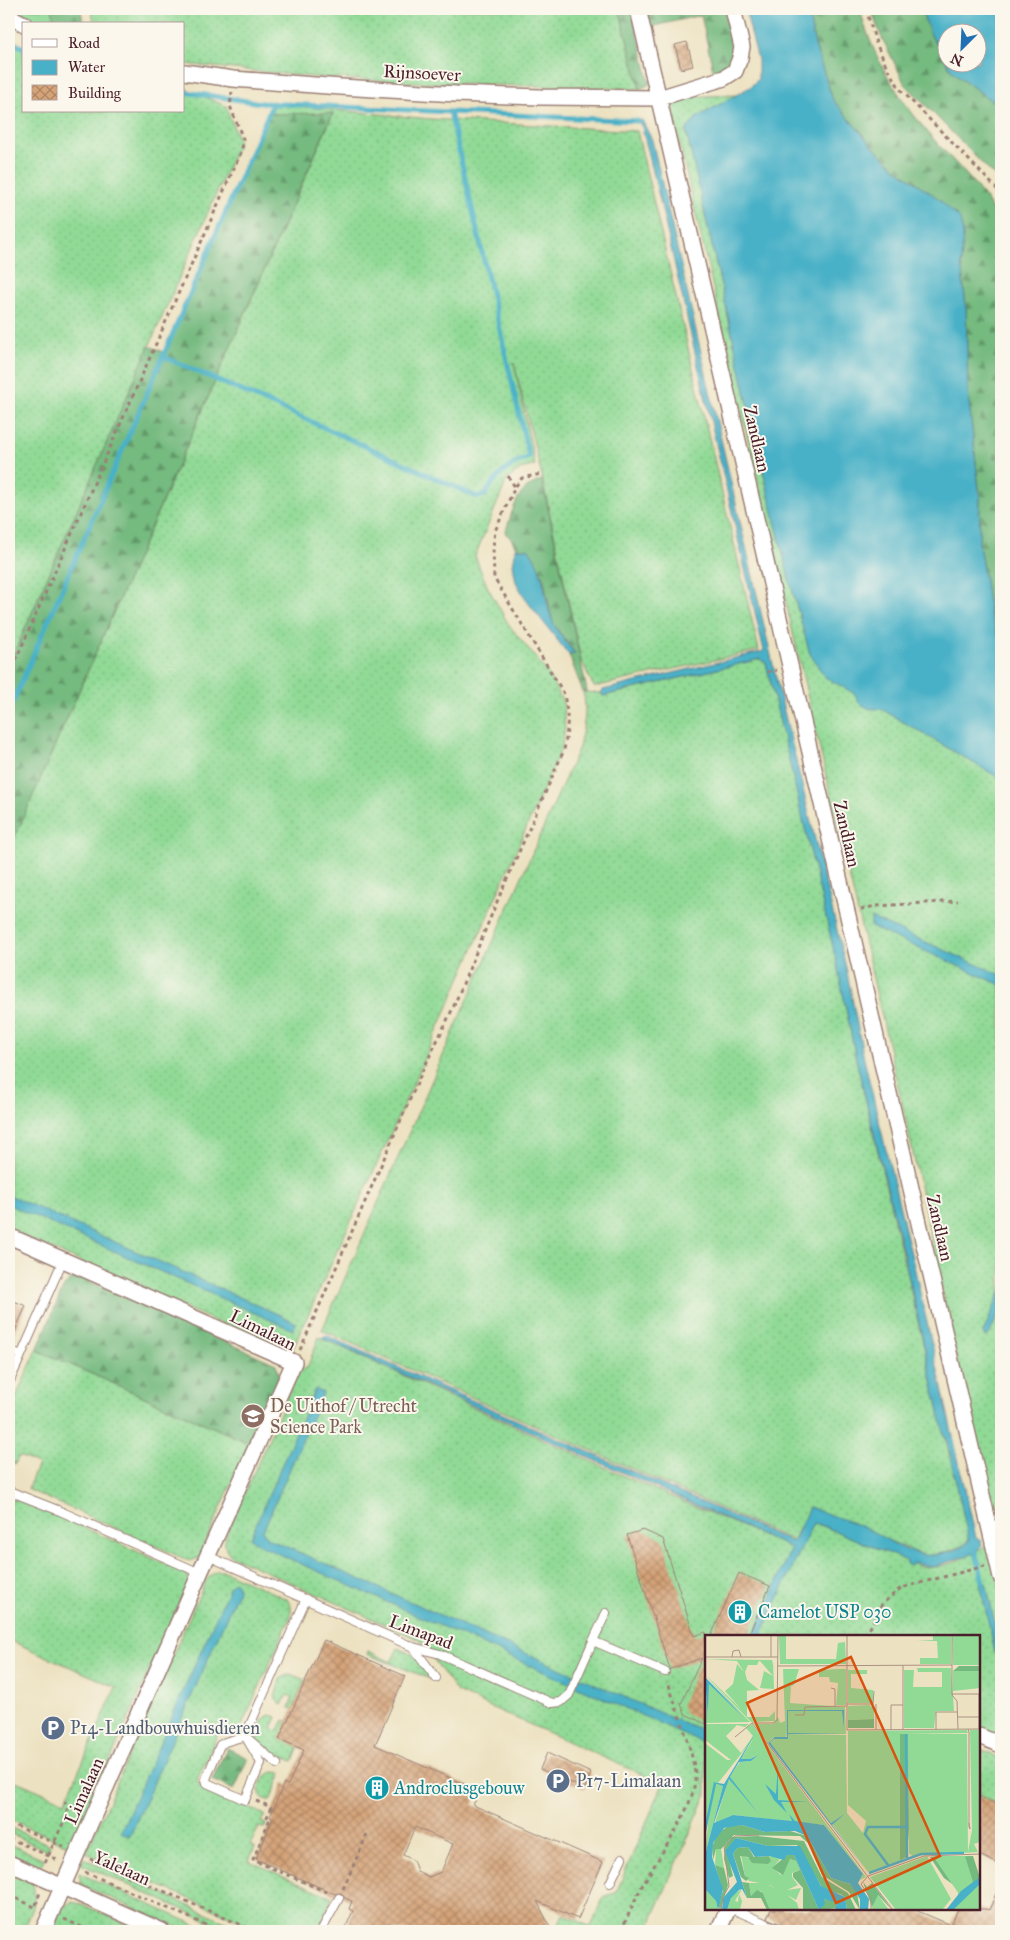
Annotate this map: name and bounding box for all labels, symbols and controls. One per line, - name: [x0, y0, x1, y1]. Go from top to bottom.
- legend: [22, 22, 185, 112]
- north arrow: [938, 22, 988, 72]
- text: Road: [68, 34, 100, 52]
- text: N: [948, 49, 966, 70]
- text: Water: [68, 58, 105, 76]
- street label: Rijnsoever: [383, 60, 462, 86]
- text: Building: [68, 84, 122, 102]
- street label: Zandlaan: [739, 404, 775, 475]
- street label: Zandlaan: [829, 799, 865, 870]
- street label: Zandlaan: [922, 1193, 958, 1264]
- street label: Limalaan: [226, 1305, 300, 1356]
- place label: De Uithof / Utrecht Science Park: [270, 1395, 418, 1438]
- school or university icon: De Uithof / Utrecht Science Park: [240, 1403, 266, 1429]
- building icon: Camelot USP 030: [727, 1599, 753, 1625]
- place label: Camelot USP 030: [758, 1601, 891, 1623]
- street label: Limapad: [386, 1610, 456, 1654]
- inset map: [705, 1635, 980, 1910]
- parking icon: P14-Landbouwhuisdieren: [40, 1715, 66, 1741]
- place label: P14-Landbouwhuisdieren: [70, 1717, 260, 1739]
- street label: Limalaan: [60, 1754, 109, 1828]
- parking icon: P17-Limalaan: [545, 1768, 571, 1794]
- place label: P17-Limalaan: [576, 1770, 681, 1792]
- building icon: Androclusgebouw: [364, 1775, 390, 1801]
- place label: Androclusgebouw: [393, 1777, 525, 1800]
- street label: Yalelaan: [90, 1846, 154, 1890]

